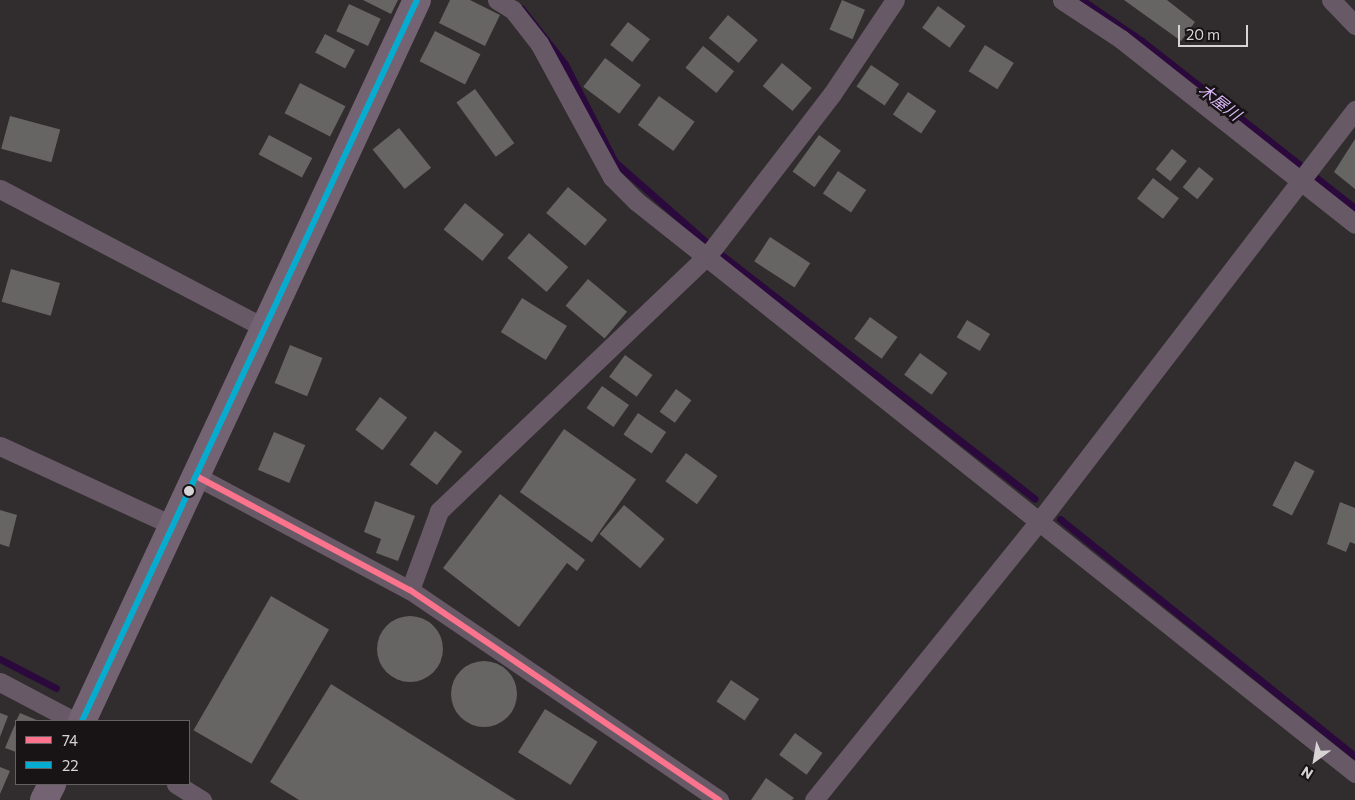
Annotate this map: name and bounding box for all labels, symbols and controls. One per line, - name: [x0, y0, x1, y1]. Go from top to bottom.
- scale bar: [1180, 15, 1250, 47]
- text: 20 m: [1186, 25, 1220, 43]
- water label: 木屋川: [1195, 80, 1245, 124]
- unlabelled marker: [184, 486, 194, 496]
- legend: [15, 720, 190, 785]
- text: 74: [62, 731, 78, 749]
- north arrow: [1290, 735, 1340, 785]
- text: 22: [62, 756, 79, 774]
- text: N: [1298, 763, 1316, 783]

